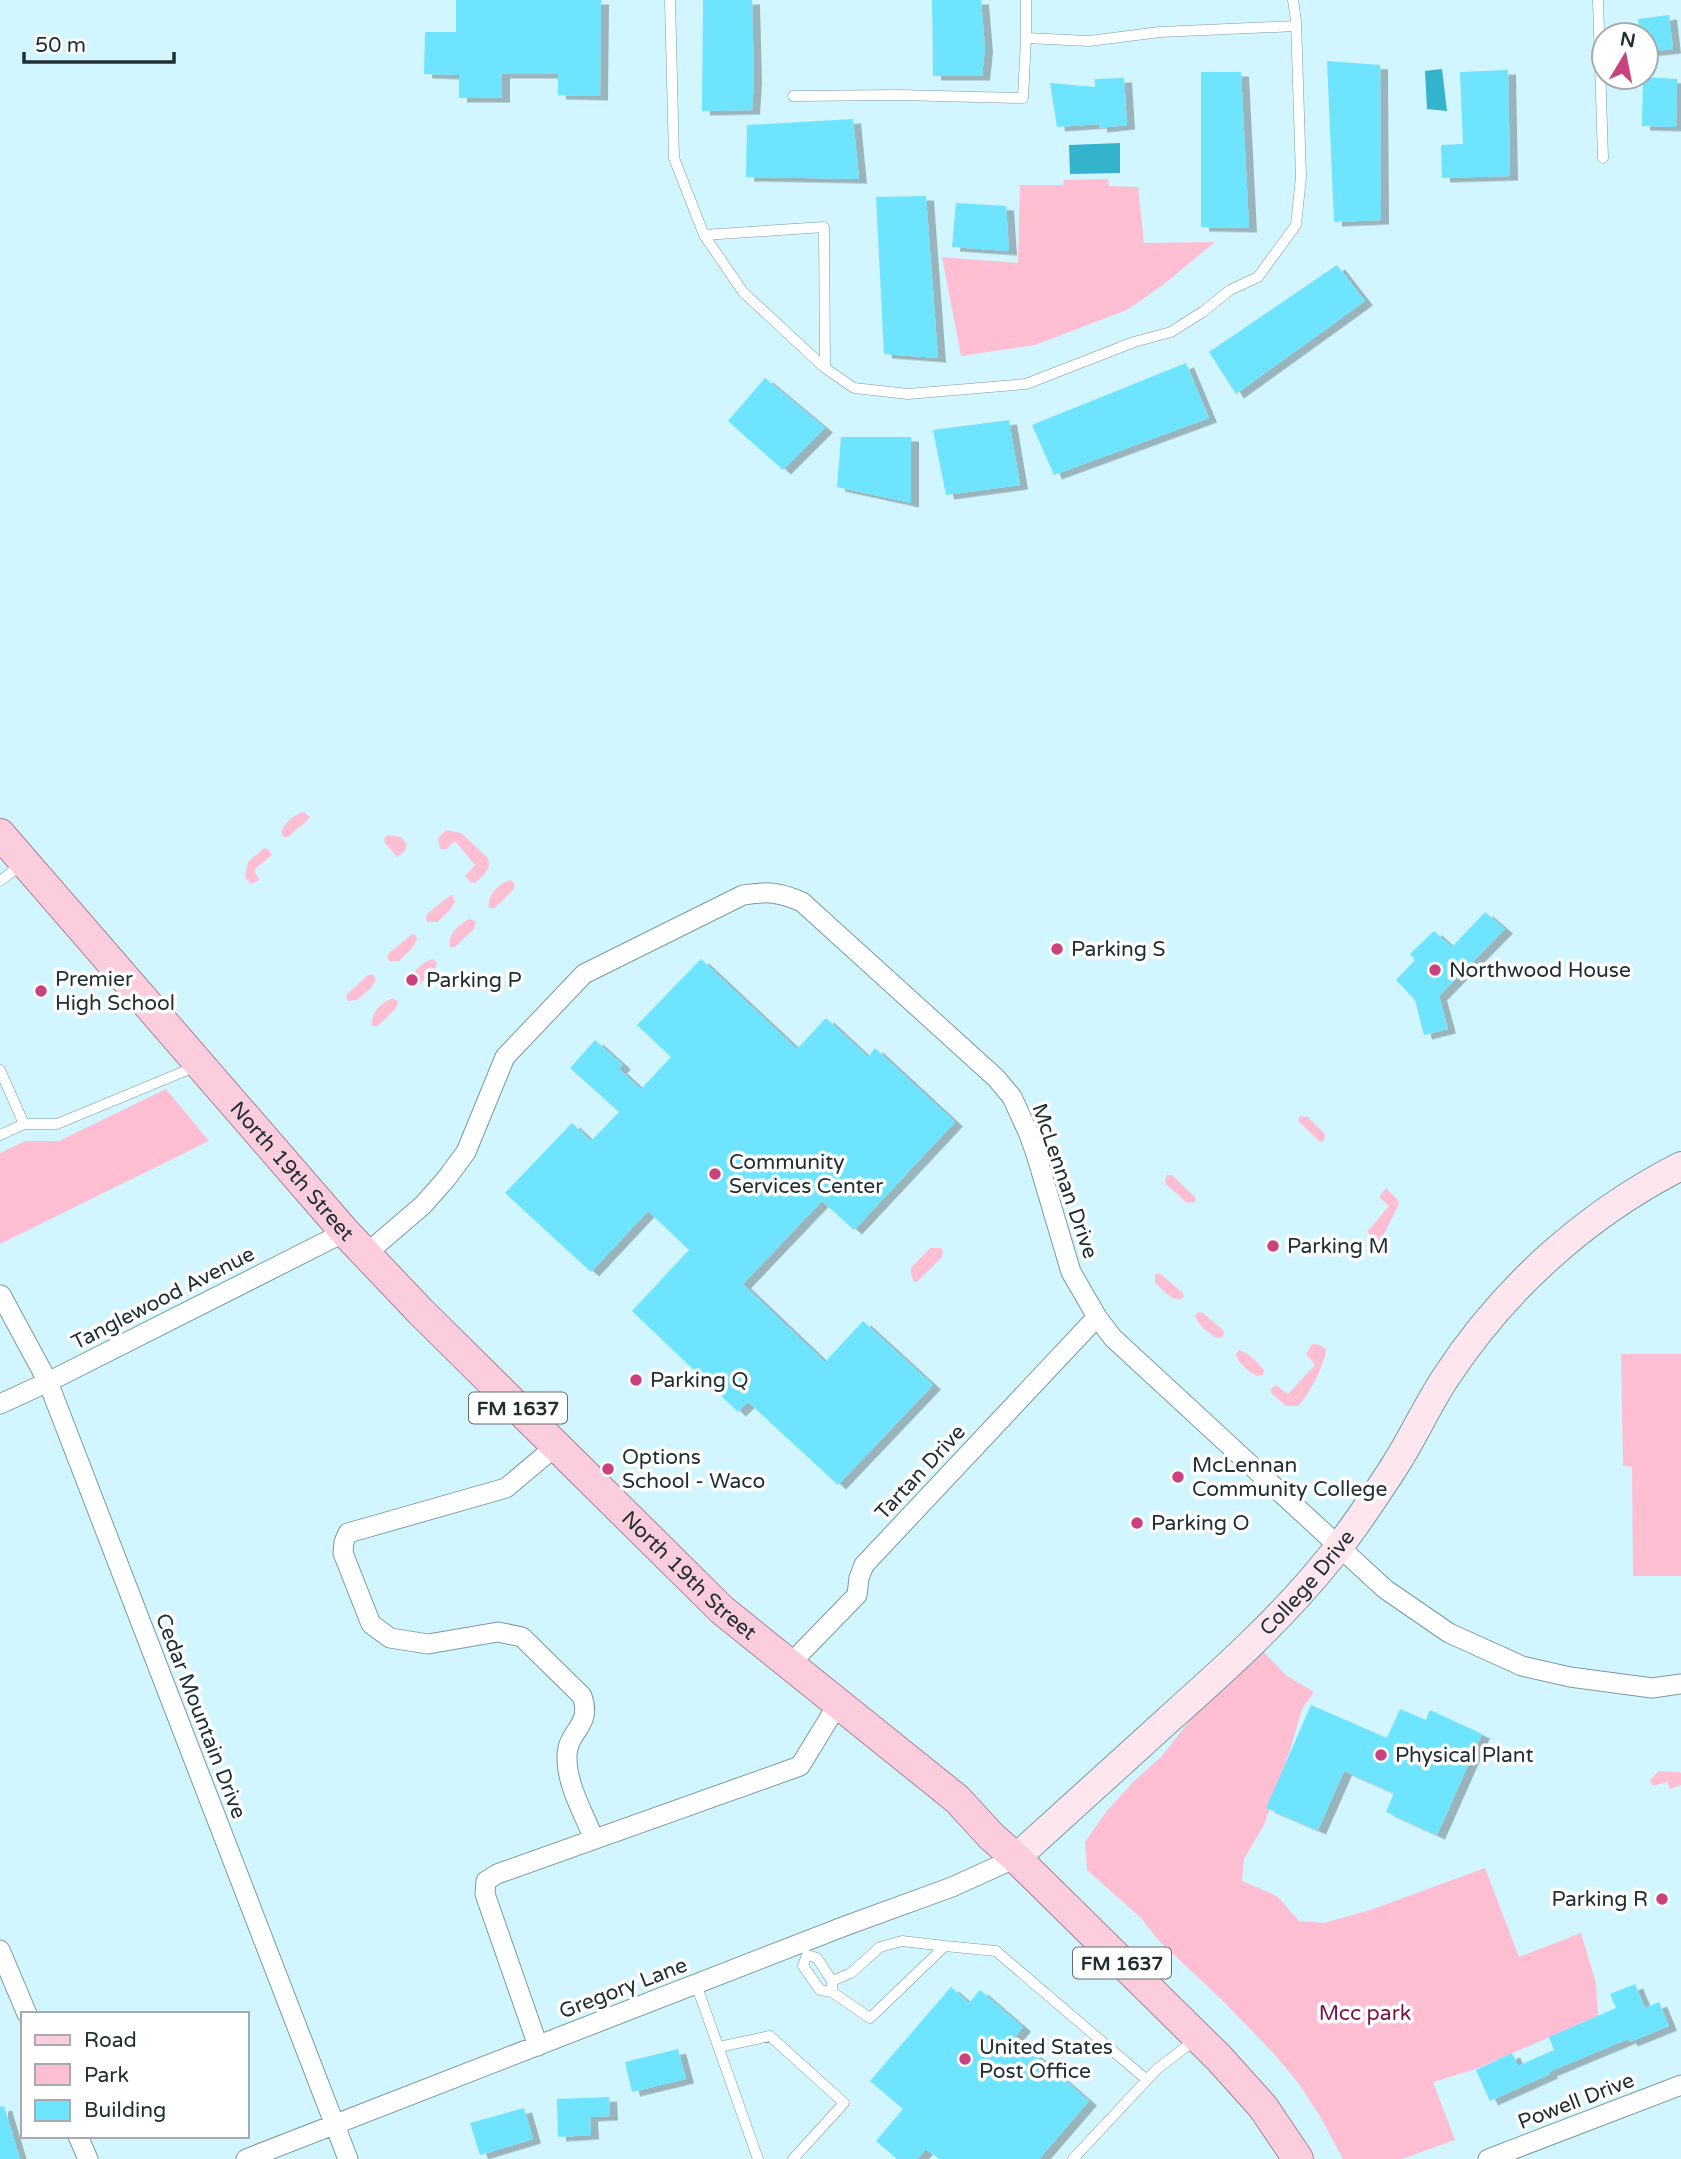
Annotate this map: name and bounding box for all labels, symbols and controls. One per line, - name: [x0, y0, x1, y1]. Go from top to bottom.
- scale bar: [24, 21, 175, 65]
- north arrow: [1590, 21, 1660, 91]
- text: N: [1618, 28, 1637, 52]
- text: 50 m: [35, 33, 86, 58]
- place label: Parking S: [1071, 937, 1166, 962]
- marker: Parking S: [1049, 941, 1065, 957]
- place label: Northwood House: [1449, 958, 1631, 983]
- marker: Northwood House: [1427, 962, 1443, 978]
- place label: Premier High School: [55, 967, 175, 1016]
- place label: Parking P: [426, 968, 522, 993]
- marker: Parking P: [404, 972, 420, 988]
- marker: Premier High School: [33, 983, 49, 999]
- street label: North 19th Street: [225, 1096, 359, 1246]
- street label: McLennan Drive: [1026, 1100, 1103, 1262]
- place label: Community Services Center: [729, 1150, 883, 1199]
- marker: Community Services Center: [707, 1166, 723, 1182]
- place label: Parking M: [1287, 1234, 1389, 1259]
- marker: Parking M: [1265, 1238, 1281, 1254]
- street label: Tanglewood Avenue: [68, 1241, 259, 1355]
- place label: Parking Q: [650, 1368, 749, 1393]
- marker: Parking Q: [628, 1372, 644, 1388]
- road number: FM 1637: [469, 1392, 567, 1424]
- street label: Tartan Drive: [870, 1420, 971, 1525]
- place label: Options School - Waco: [622, 1445, 765, 1494]
- place label: McLennan Community College: [1192, 1453, 1388, 1502]
- marker: Options School - Waco: [600, 1461, 616, 1477]
- marker: McLennan Community College: [1170, 1469, 1186, 1485]
- street label: North 19th Street: [616, 1506, 761, 1646]
- place label: Parking O: [1151, 1511, 1250, 1536]
- marker: Parking O: [1129, 1515, 1145, 1531]
- street label: College Drive: [1255, 1525, 1360, 1641]
- street label: Cedar Mountain Drive: [150, 1610, 251, 1822]
- place label: Physical Plant: [1395, 1743, 1533, 1768]
- marker: Physical Plant: [1373, 1747, 1389, 1763]
- place label: Parking R: [1551, 1887, 1648, 1912]
- marker: Parking R: [1654, 1891, 1670, 1907]
- road number: FM 1637: [1073, 1948, 1171, 1979]
- street label: Gregory Lane: [556, 1953, 691, 2024]
- park label: Mcc park: [1319, 2001, 1411, 2026]
- legend: [21, 2012, 248, 2138]
- text: Road: [84, 2028, 137, 2053]
- place label: United States Post Office: [979, 2035, 1113, 2084]
- marker: United States Post Office: [957, 2051, 973, 2067]
- text: Park: [84, 2063, 129, 2088]
- street label: Powell Drive: [1515, 2068, 1638, 2135]
- text: Building: [84, 2098, 166, 2123]

